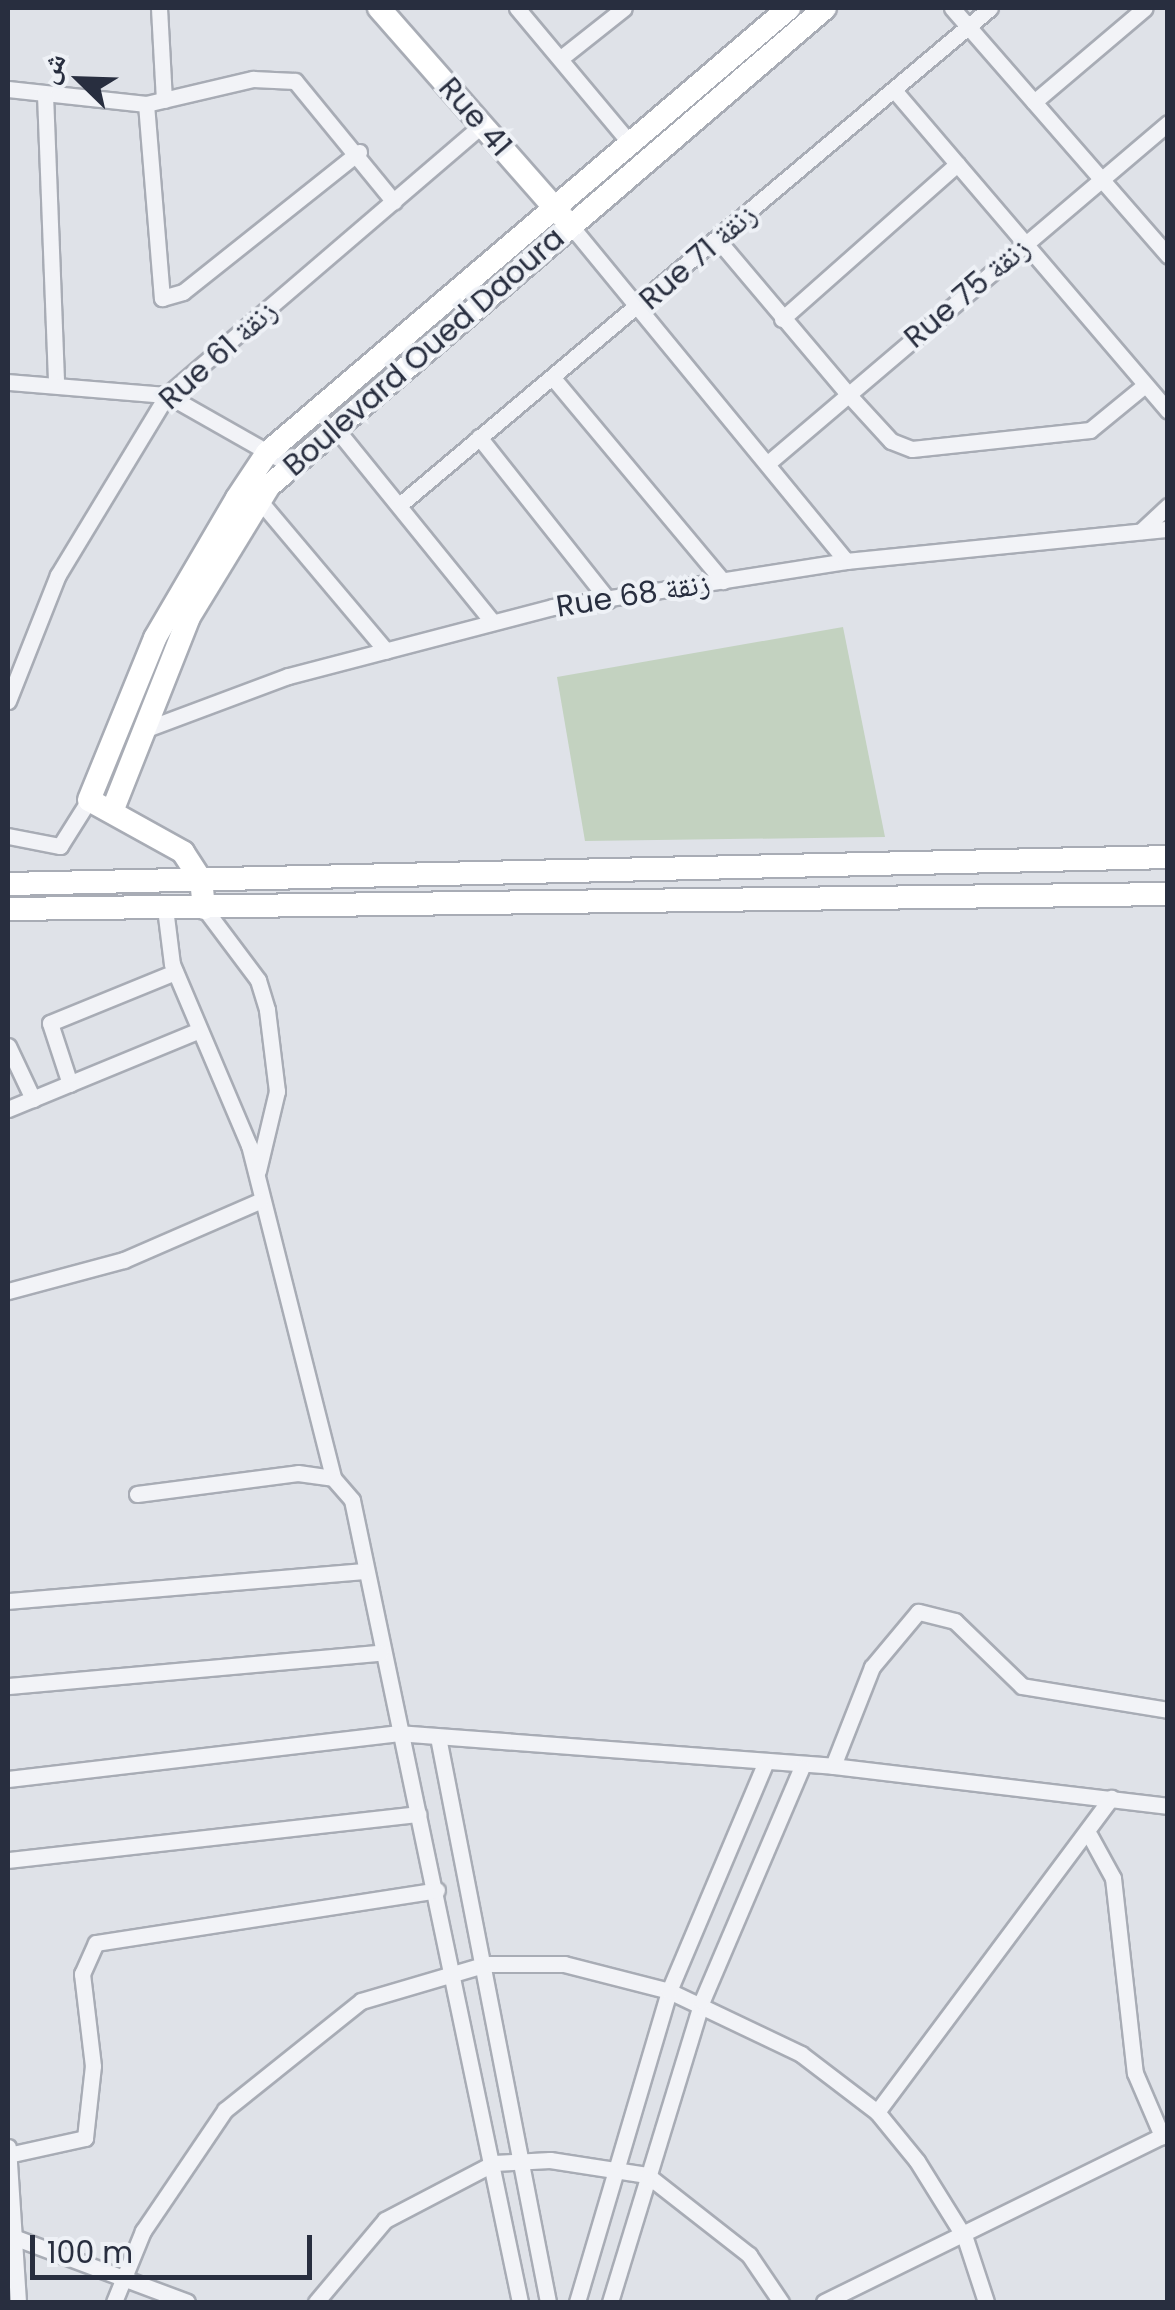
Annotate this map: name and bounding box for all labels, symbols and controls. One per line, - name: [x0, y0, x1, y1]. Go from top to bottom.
- north arrow: [30, 30, 130, 130]
- text: ش: [28, 47, 76, 89]
- street label: Rue 41: [431, 70, 519, 164]
- street label: Rue 71 زنقة: [632, 196, 764, 318]
- street label: Boulevard Oued Daoura: [276, 220, 572, 484]
- street label: Rue 75 زنقة: [897, 230, 1037, 356]
- street label: Rue 61 زنقة: [152, 293, 284, 417]
- street label: Rue 68 زنقة: [554, 565, 712, 625]
- scale bar: [35, 2215, 318, 2277]
- text: 100 m: [47, 2231, 133, 2274]

